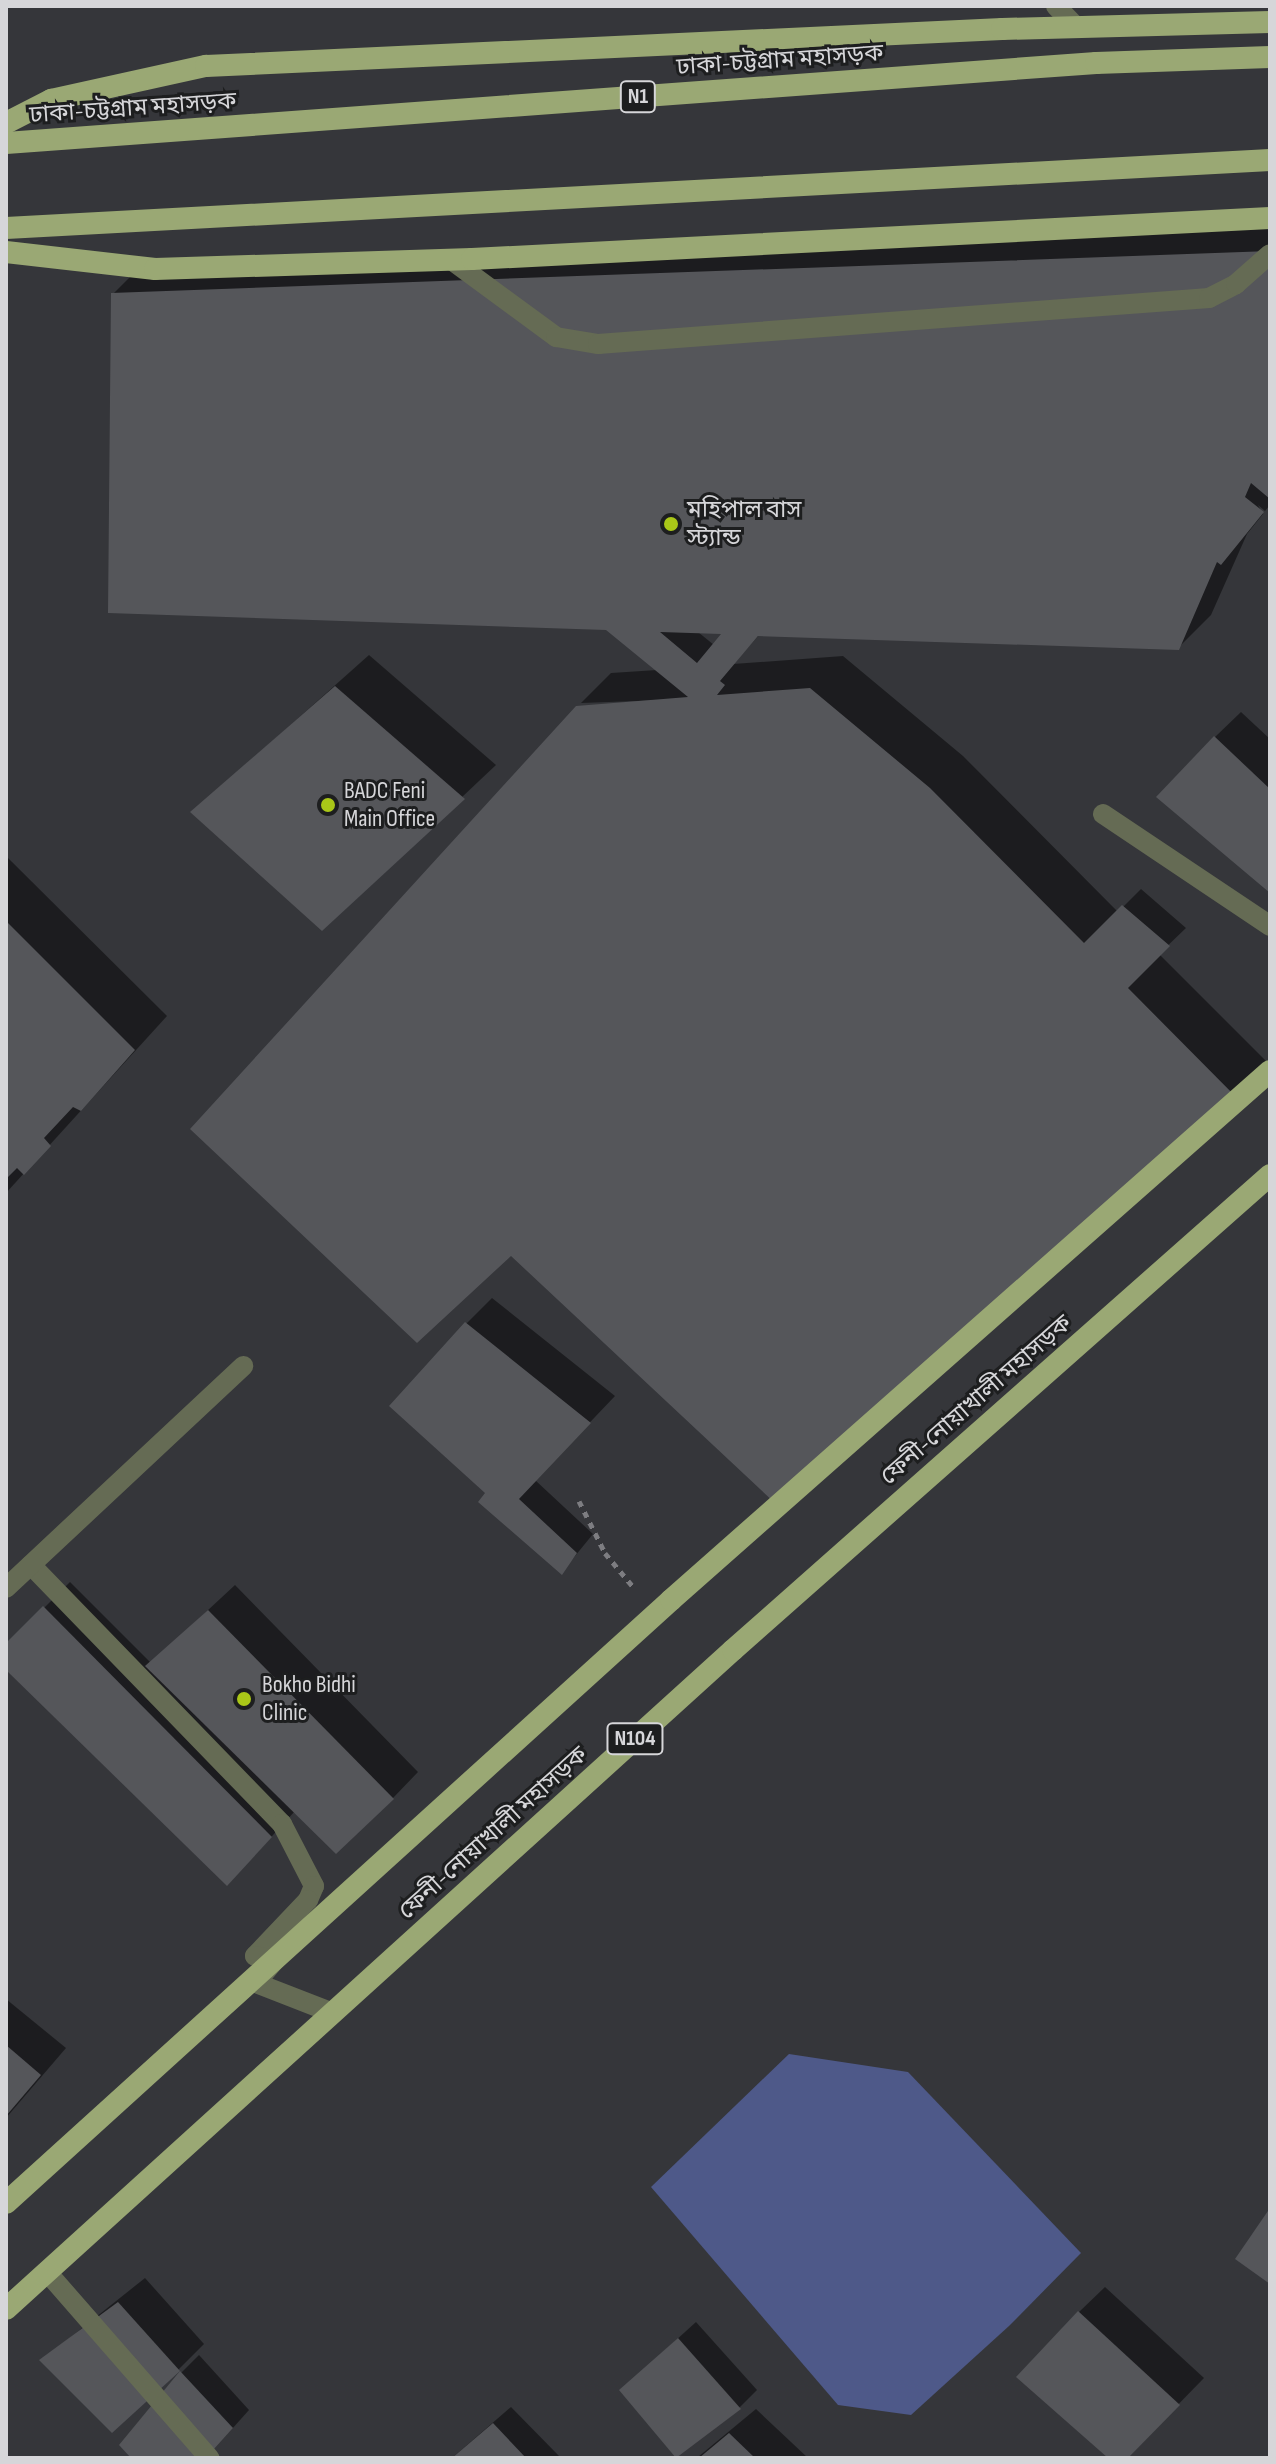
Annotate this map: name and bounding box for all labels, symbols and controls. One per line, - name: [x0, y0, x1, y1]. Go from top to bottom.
- street label: ঢাকা-চট্টগ্রাম মহাসড়ক: [676, 38, 884, 82]
- road number: N1: [618, 79, 658, 115]
- street label: ঢাকা-চট্টগ্রাম মহাসড়ক: [29, 86, 237, 130]
- place label: মহিপাল বাস স্ট্যান্ড: [687, 496, 801, 552]
- marker: মহিপাল বাস স্ট্যান্ড: [662, 515, 680, 533]
- place label: BADC Feni Main Office: [344, 777, 435, 833]
- marker: BADC Feni Main Office: [319, 796, 337, 814]
- street label: ফেনী-নোয়াখালী মহাসড়ক: [874, 1309, 1078, 1491]
- place label: Bokho Bidhi Clinic: [262, 1671, 356, 1727]
- marker: Bokho Bidhi Clinic: [233, 1688, 255, 1710]
- road number: N104: [605, 1721, 665, 1757]
- street label: ফেনী-নোয়াখালী মহাসড়ক: [393, 1740, 593, 1926]

